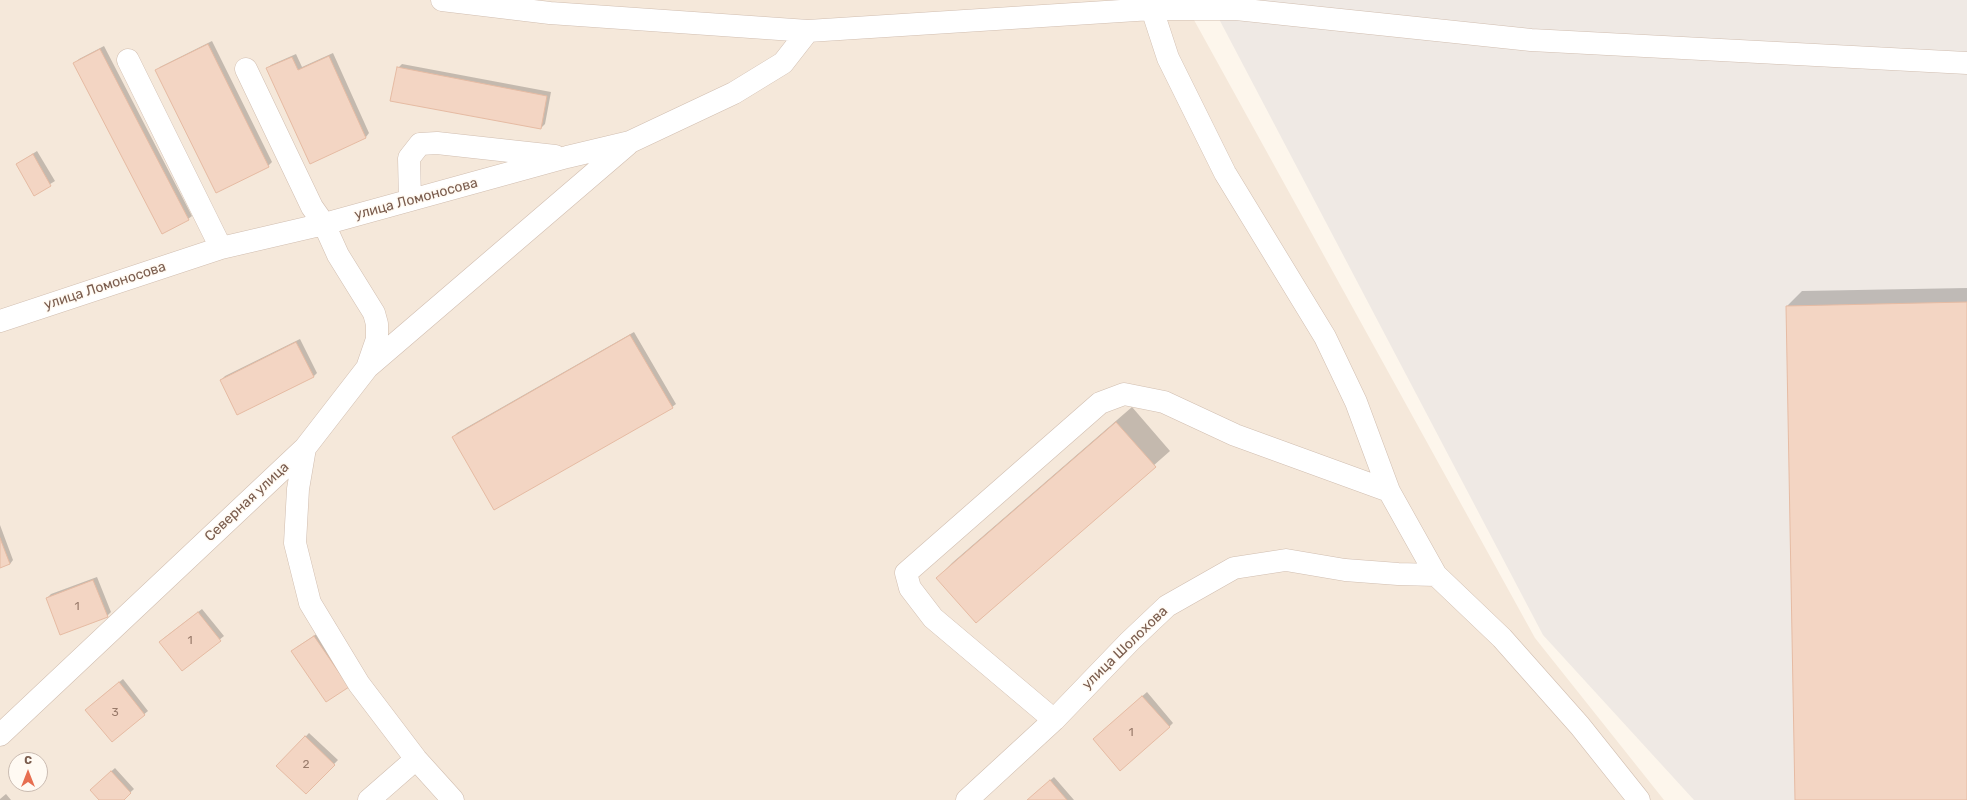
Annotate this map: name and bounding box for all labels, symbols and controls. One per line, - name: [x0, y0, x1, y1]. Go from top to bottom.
- street label: улица Ломоносова: [352, 174, 480, 224]
- street label: улица Ломоносова: [42, 258, 168, 314]
- street label: Северная улица: [201, 459, 293, 545]
- house number: 1: [74, 600, 80, 614]
- street label: улица Шолохова: [1079, 603, 1171, 693]
- house number: 1: [187, 634, 193, 648]
- house number: 3: [111, 706, 119, 720]
- house number: 1: [1128, 726, 1134, 740]
- north arrow: [8, 752, 48, 792]
- text: С: [24, 754, 32, 767]
- house number: 2: [302, 758, 310, 772]

